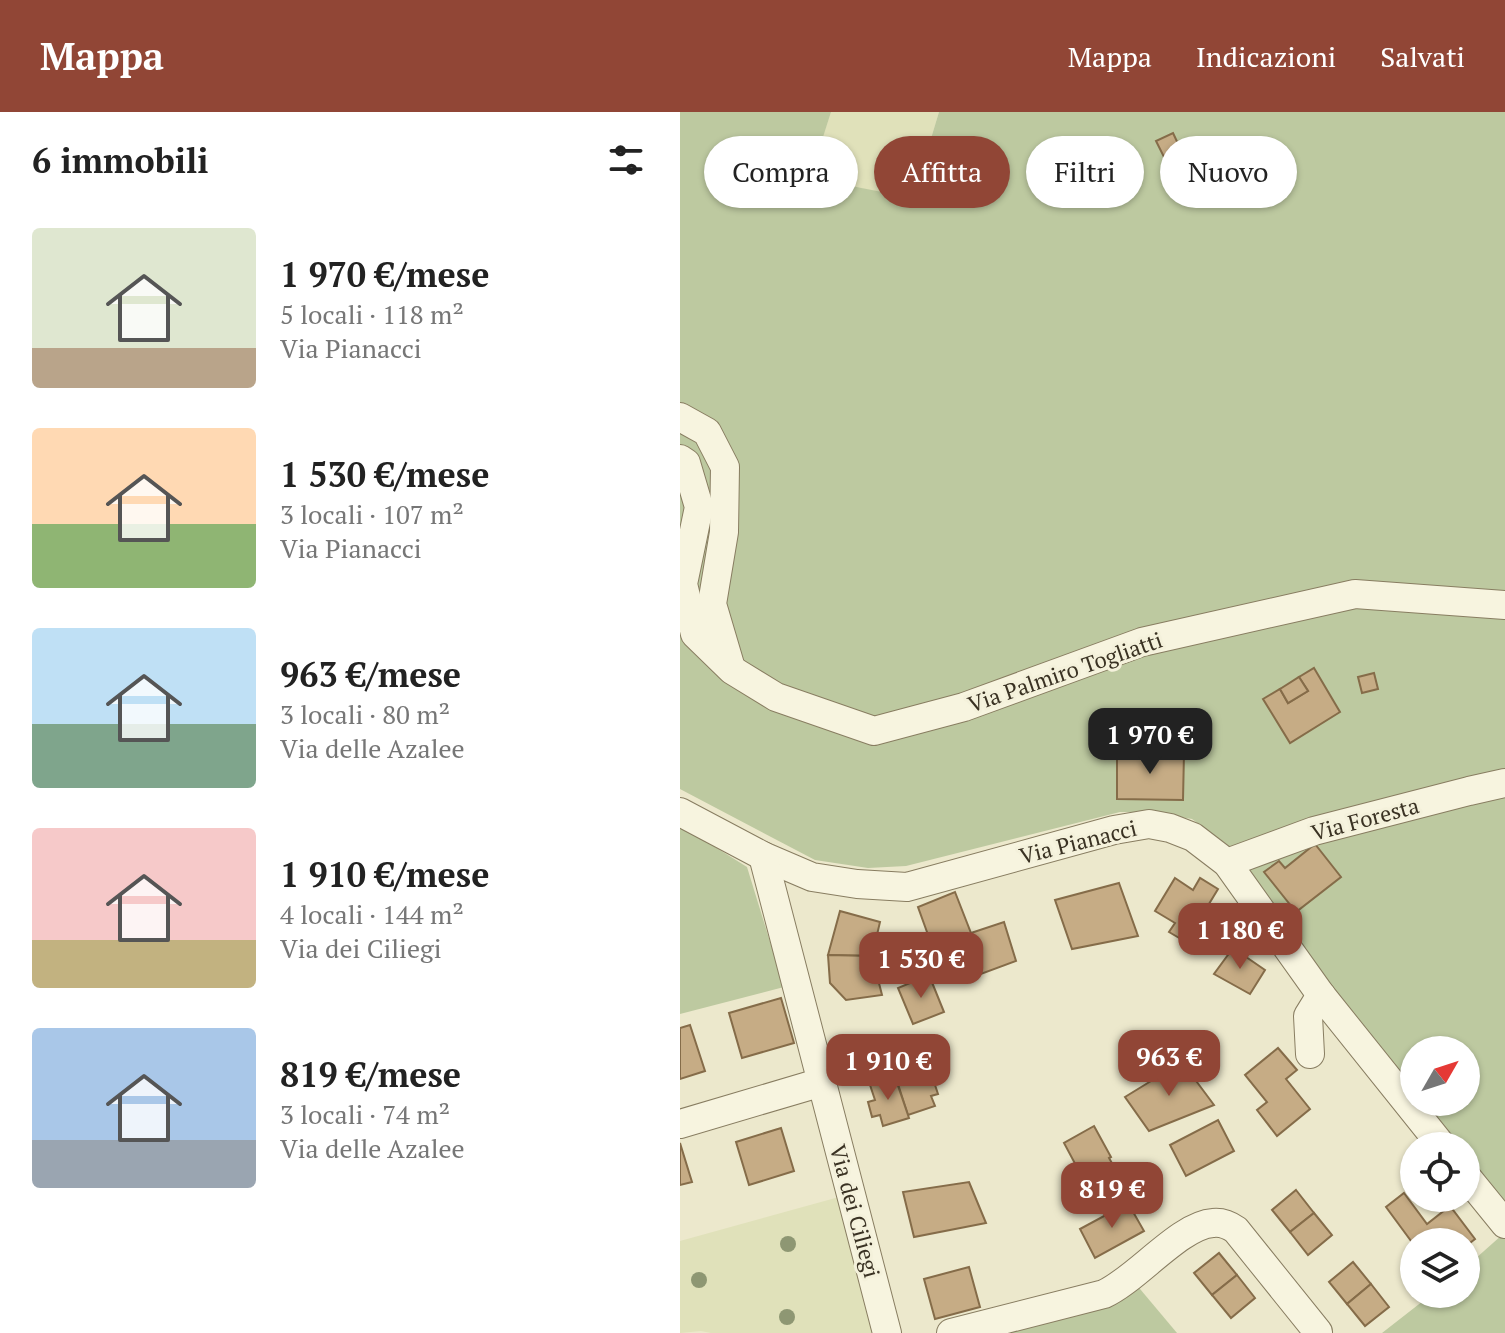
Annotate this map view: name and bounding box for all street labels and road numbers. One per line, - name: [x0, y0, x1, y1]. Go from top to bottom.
- street label: Via Palmiro Togliatti: [964, 625, 1166, 718]
- street label: Via Foresta: [1308, 790, 1422, 847]
- street label: Via Pianacci: [1016, 813, 1140, 870]
- street label: Via dei Ciliegi: [824, 1141, 887, 1281]

